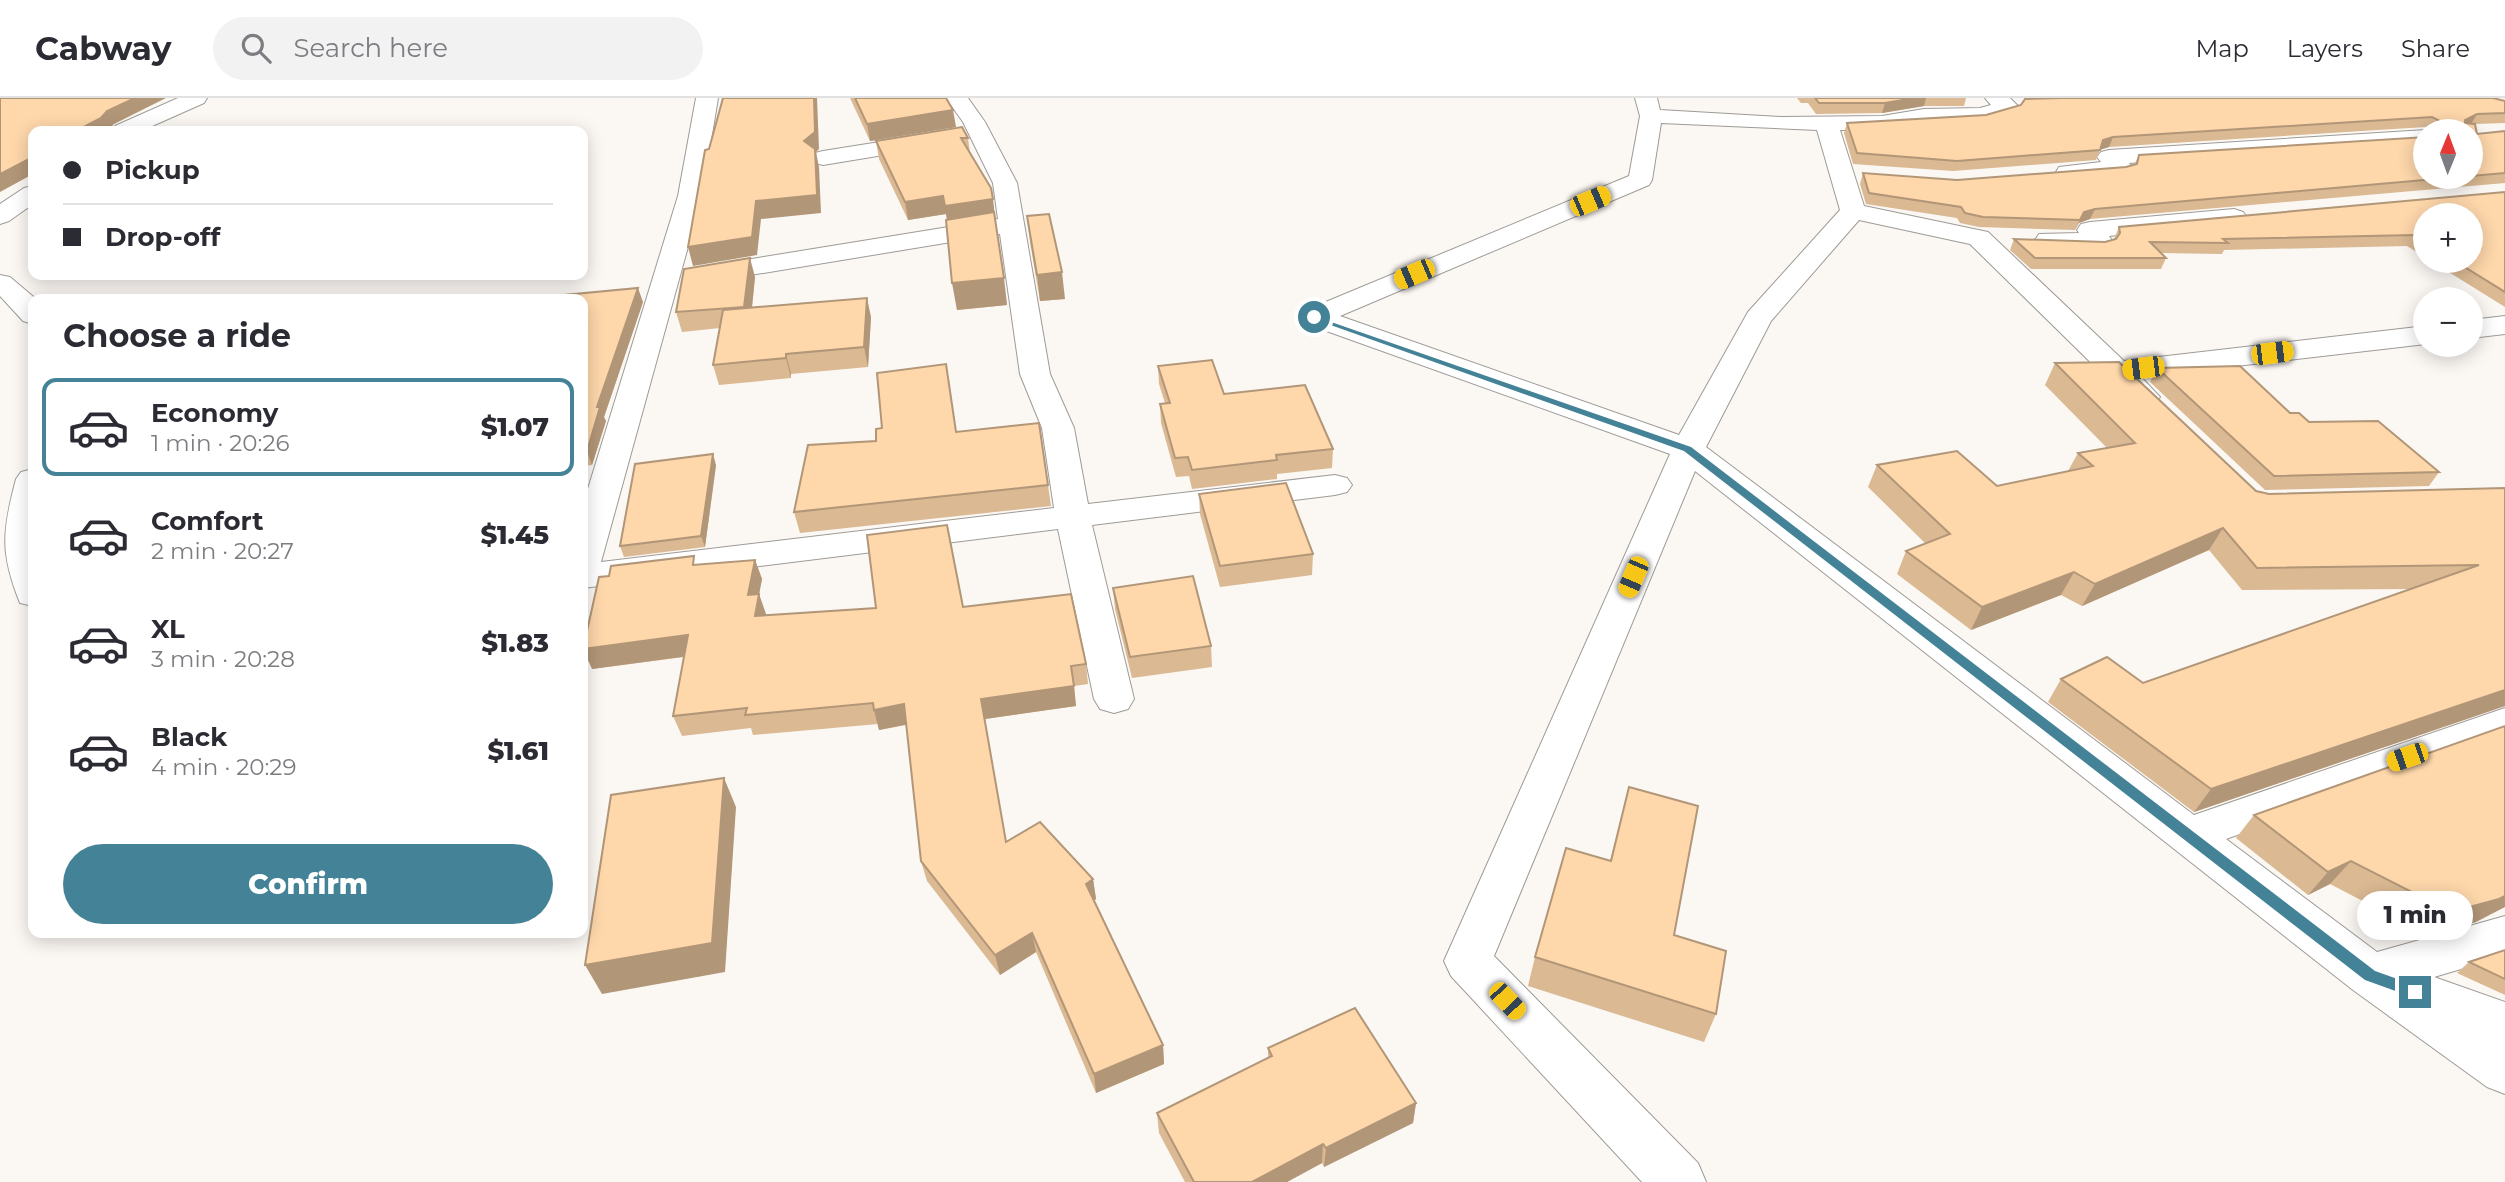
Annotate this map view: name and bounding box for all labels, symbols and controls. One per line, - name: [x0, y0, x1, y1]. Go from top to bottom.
- search box: [213, 17, 703, 80]
- text: Cabway: [35, 28, 171, 68]
- icon: search: [237, 29, 275, 67]
- text: Search here: [293, 32, 448, 64]
- text: Map: [2195, 34, 2249, 63]
- text: Layers: [2287, 34, 2363, 63]
- text: Share: [2401, 34, 2470, 63]
- north arrow: [2413, 119, 2483, 189]
- map controls: [2413, 119, 2483, 357]
- text: Pickup: [105, 154, 200, 186]
- car: [1567, 183, 1614, 219]
- button: +: [2413, 203, 2483, 273]
- text: Drop-off: [105, 221, 220, 253]
- car: [1391, 256, 1438, 292]
- button: −: [2413, 287, 2483, 357]
- route start: [1298, 301, 1330, 333]
- text: Choose a ride: [63, 316, 291, 355]
- car: [2250, 340, 2295, 366]
- car: [2121, 355, 2166, 381]
- icon: car: [67, 396, 130, 459]
- text: Economy: [151, 397, 278, 429]
- text: $1.07: [481, 411, 549, 443]
- text: 1 min · 20:26: [151, 429, 289, 457]
- icon: car: [67, 504, 130, 567]
- text: Comfort: [151, 505, 263, 537]
- text: $1.45: [480, 519, 549, 551]
- text: 2 min · 20:27: [151, 537, 294, 565]
- car: [1616, 554, 1651, 600]
- icon: car: [67, 612, 130, 675]
- text: XL: [151, 613, 185, 645]
- text: $1.83: [481, 627, 549, 659]
- text: 3 min · 20:28: [151, 645, 295, 673]
- icon: car: [67, 720, 130, 783]
- text: Black: [151, 721, 227, 753]
- text: $1.61: [488, 735, 549, 767]
- car: [2384, 740, 2431, 774]
- text: 4 min · 20:29: [151, 753, 296, 781]
- button: Confirm: [63, 844, 553, 924]
- callout: 1 min: [2357, 890, 2473, 940]
- text: 1 min: [2383, 901, 2447, 929]
- route end: [2399, 976, 2431, 1008]
- car: [1485, 978, 1530, 1024]

